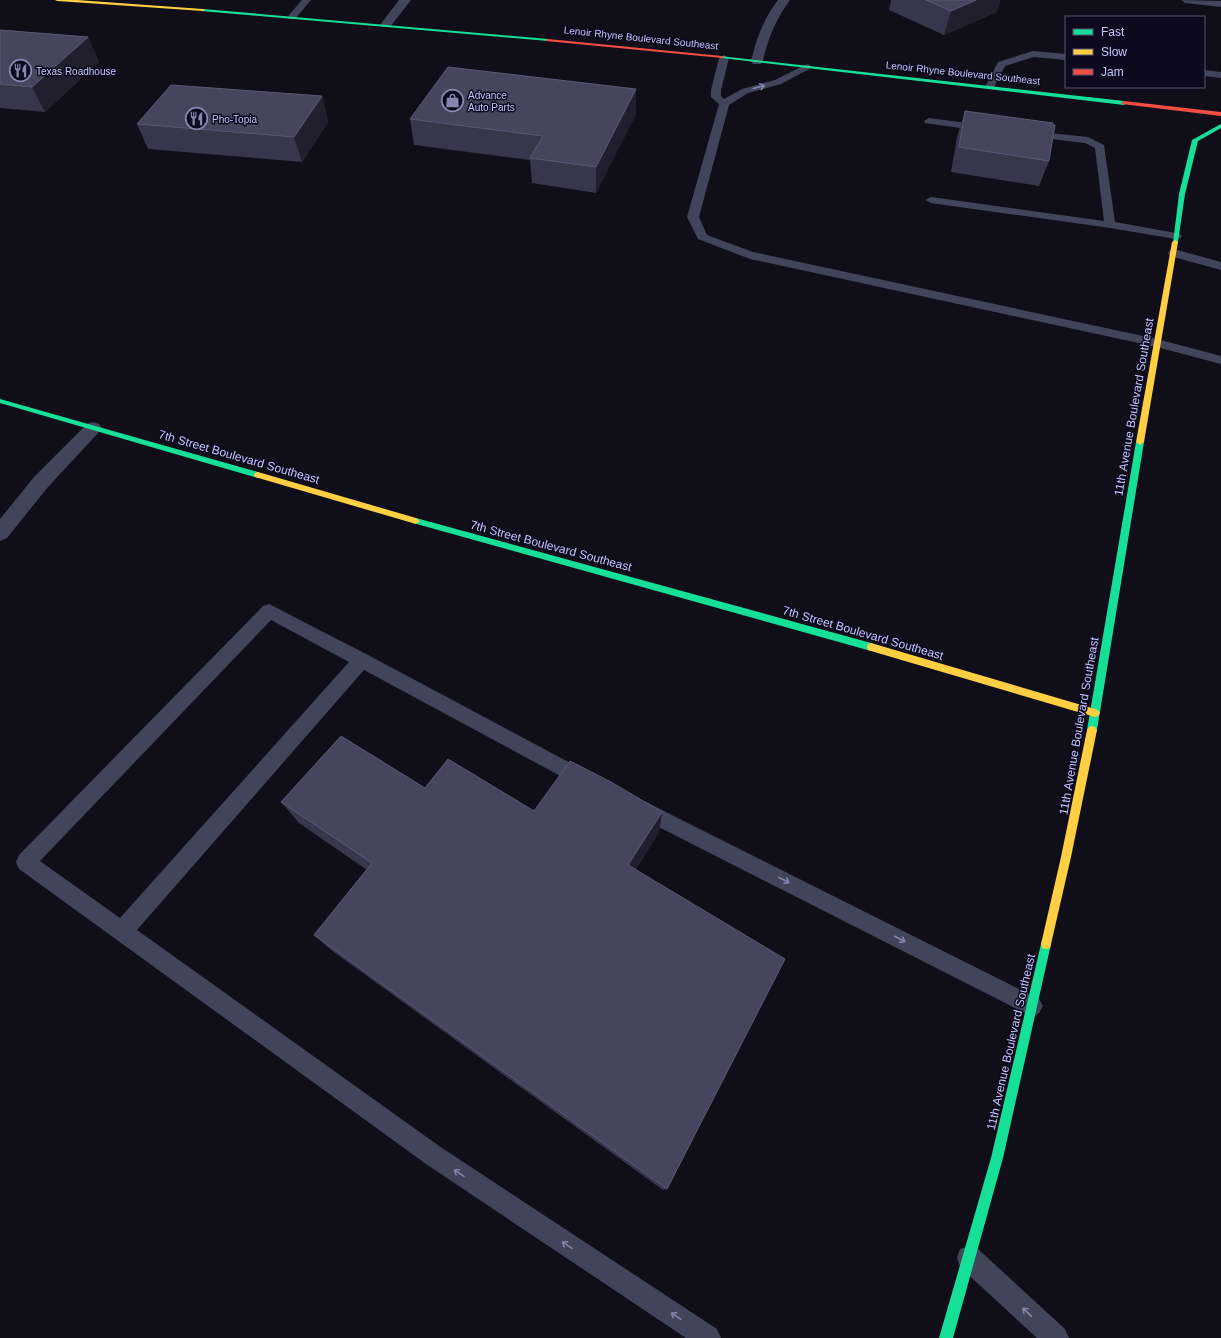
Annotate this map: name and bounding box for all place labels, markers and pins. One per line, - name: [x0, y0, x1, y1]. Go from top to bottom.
- restaurant icon: Texas Roadhouse: [8, 58, 34, 84]
- place label: Texas Roadhouse: [36, 66, 116, 77]
- shop icon: Advance Auto Parts: [439, 88, 465, 114]
- place label: Advance Auto Parts: [468, 90, 515, 113]
- restaurant icon: Pho-Topia: [183, 106, 209, 132]
- place label: Pho-Topia: [212, 114, 257, 125]

